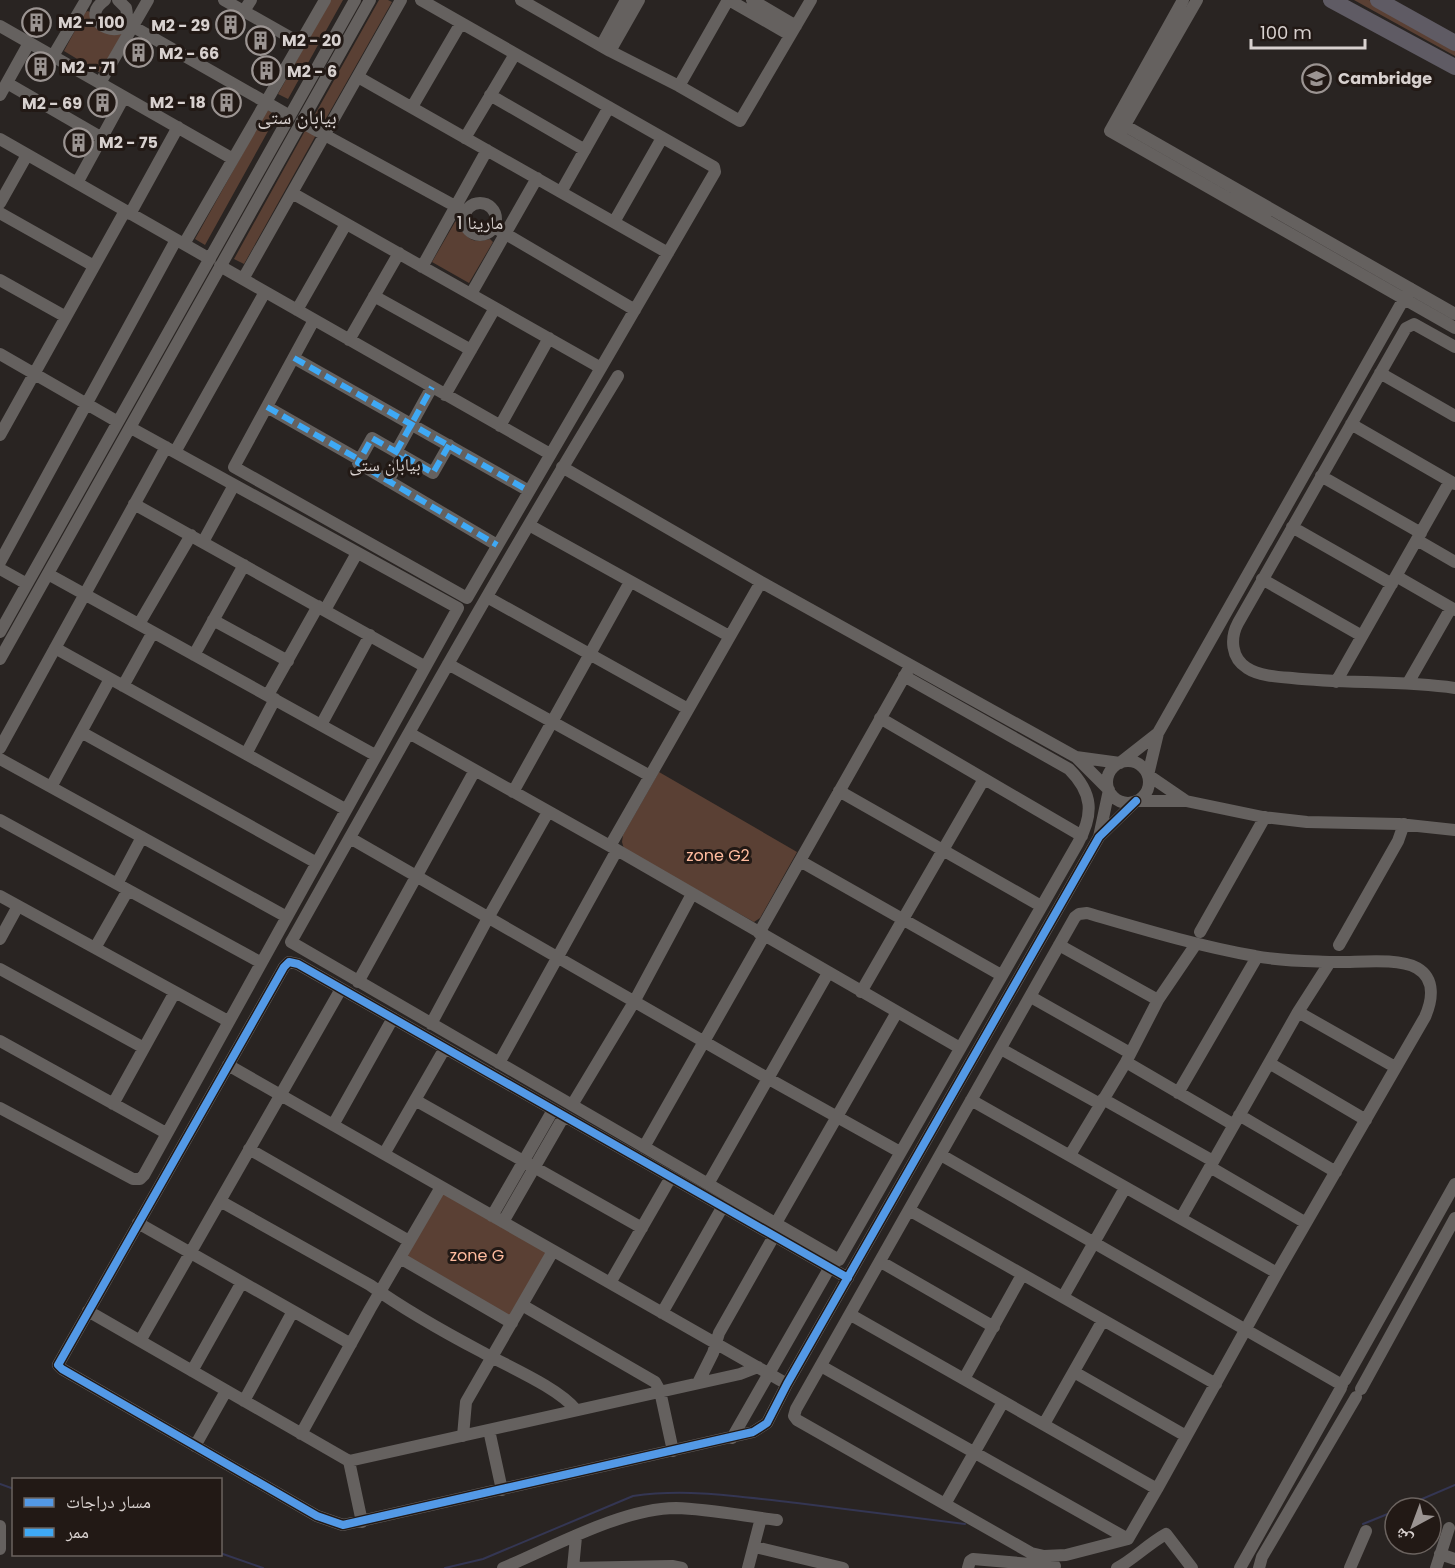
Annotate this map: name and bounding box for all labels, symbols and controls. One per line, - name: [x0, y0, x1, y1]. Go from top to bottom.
- building icon: M2 - 100: [21, 6, 53, 38]
- building icon: M2 - 29: [215, 9, 247, 41]
- place label: M2 - 100: [58, 11, 125, 34]
- scale bar: [1251, 12, 1365, 50]
- place label: M2 - 29: [151, 14, 210, 37]
- text: 100 m: [1260, 20, 1312, 45]
- building icon: M2 - 20: [245, 24, 277, 56]
- place label: M2 - 20: [282, 29, 341, 52]
- building icon: M2 - 66: [122, 37, 154, 69]
- place label: M2 - 66: [159, 42, 219, 65]
- building icon: M2 - 71: [24, 51, 56, 83]
- building icon: M2 - 6: [250, 55, 282, 87]
- place label: M2 - 71: [61, 56, 115, 79]
- place label: M2 - 6: [287, 60, 337, 83]
- school or university icon: Cambridge: [1301, 62, 1333, 94]
- place label: Cambridge: [1338, 67, 1432, 90]
- building icon: M2 - 18: [211, 86, 243, 118]
- building icon: M2 - 69: [87, 87, 119, 119]
- place label: M2 - 18: [150, 91, 206, 114]
- place label: M2 - 69: [22, 92, 82, 115]
- district label: بیابان ستی: [257, 103, 337, 131]
- building icon: M2 - 75: [62, 126, 94, 158]
- place label: M2 - 75: [99, 131, 158, 154]
- district label: مارینا 1: [457, 210, 503, 235]
- district label: بیابان ستی: [349, 452, 421, 477]
- park label: zone G2: [686, 844, 750, 867]
- park label: zone G: [450, 1244, 504, 1267]
- legend: [12, 1478, 222, 1556]
- text: مسار دراجات: [66, 1489, 151, 1514]
- north arrow: [1383, 1496, 1443, 1556]
- text: ممر: [65, 1519, 89, 1544]
- text: ش: [1390, 1523, 1417, 1551]

